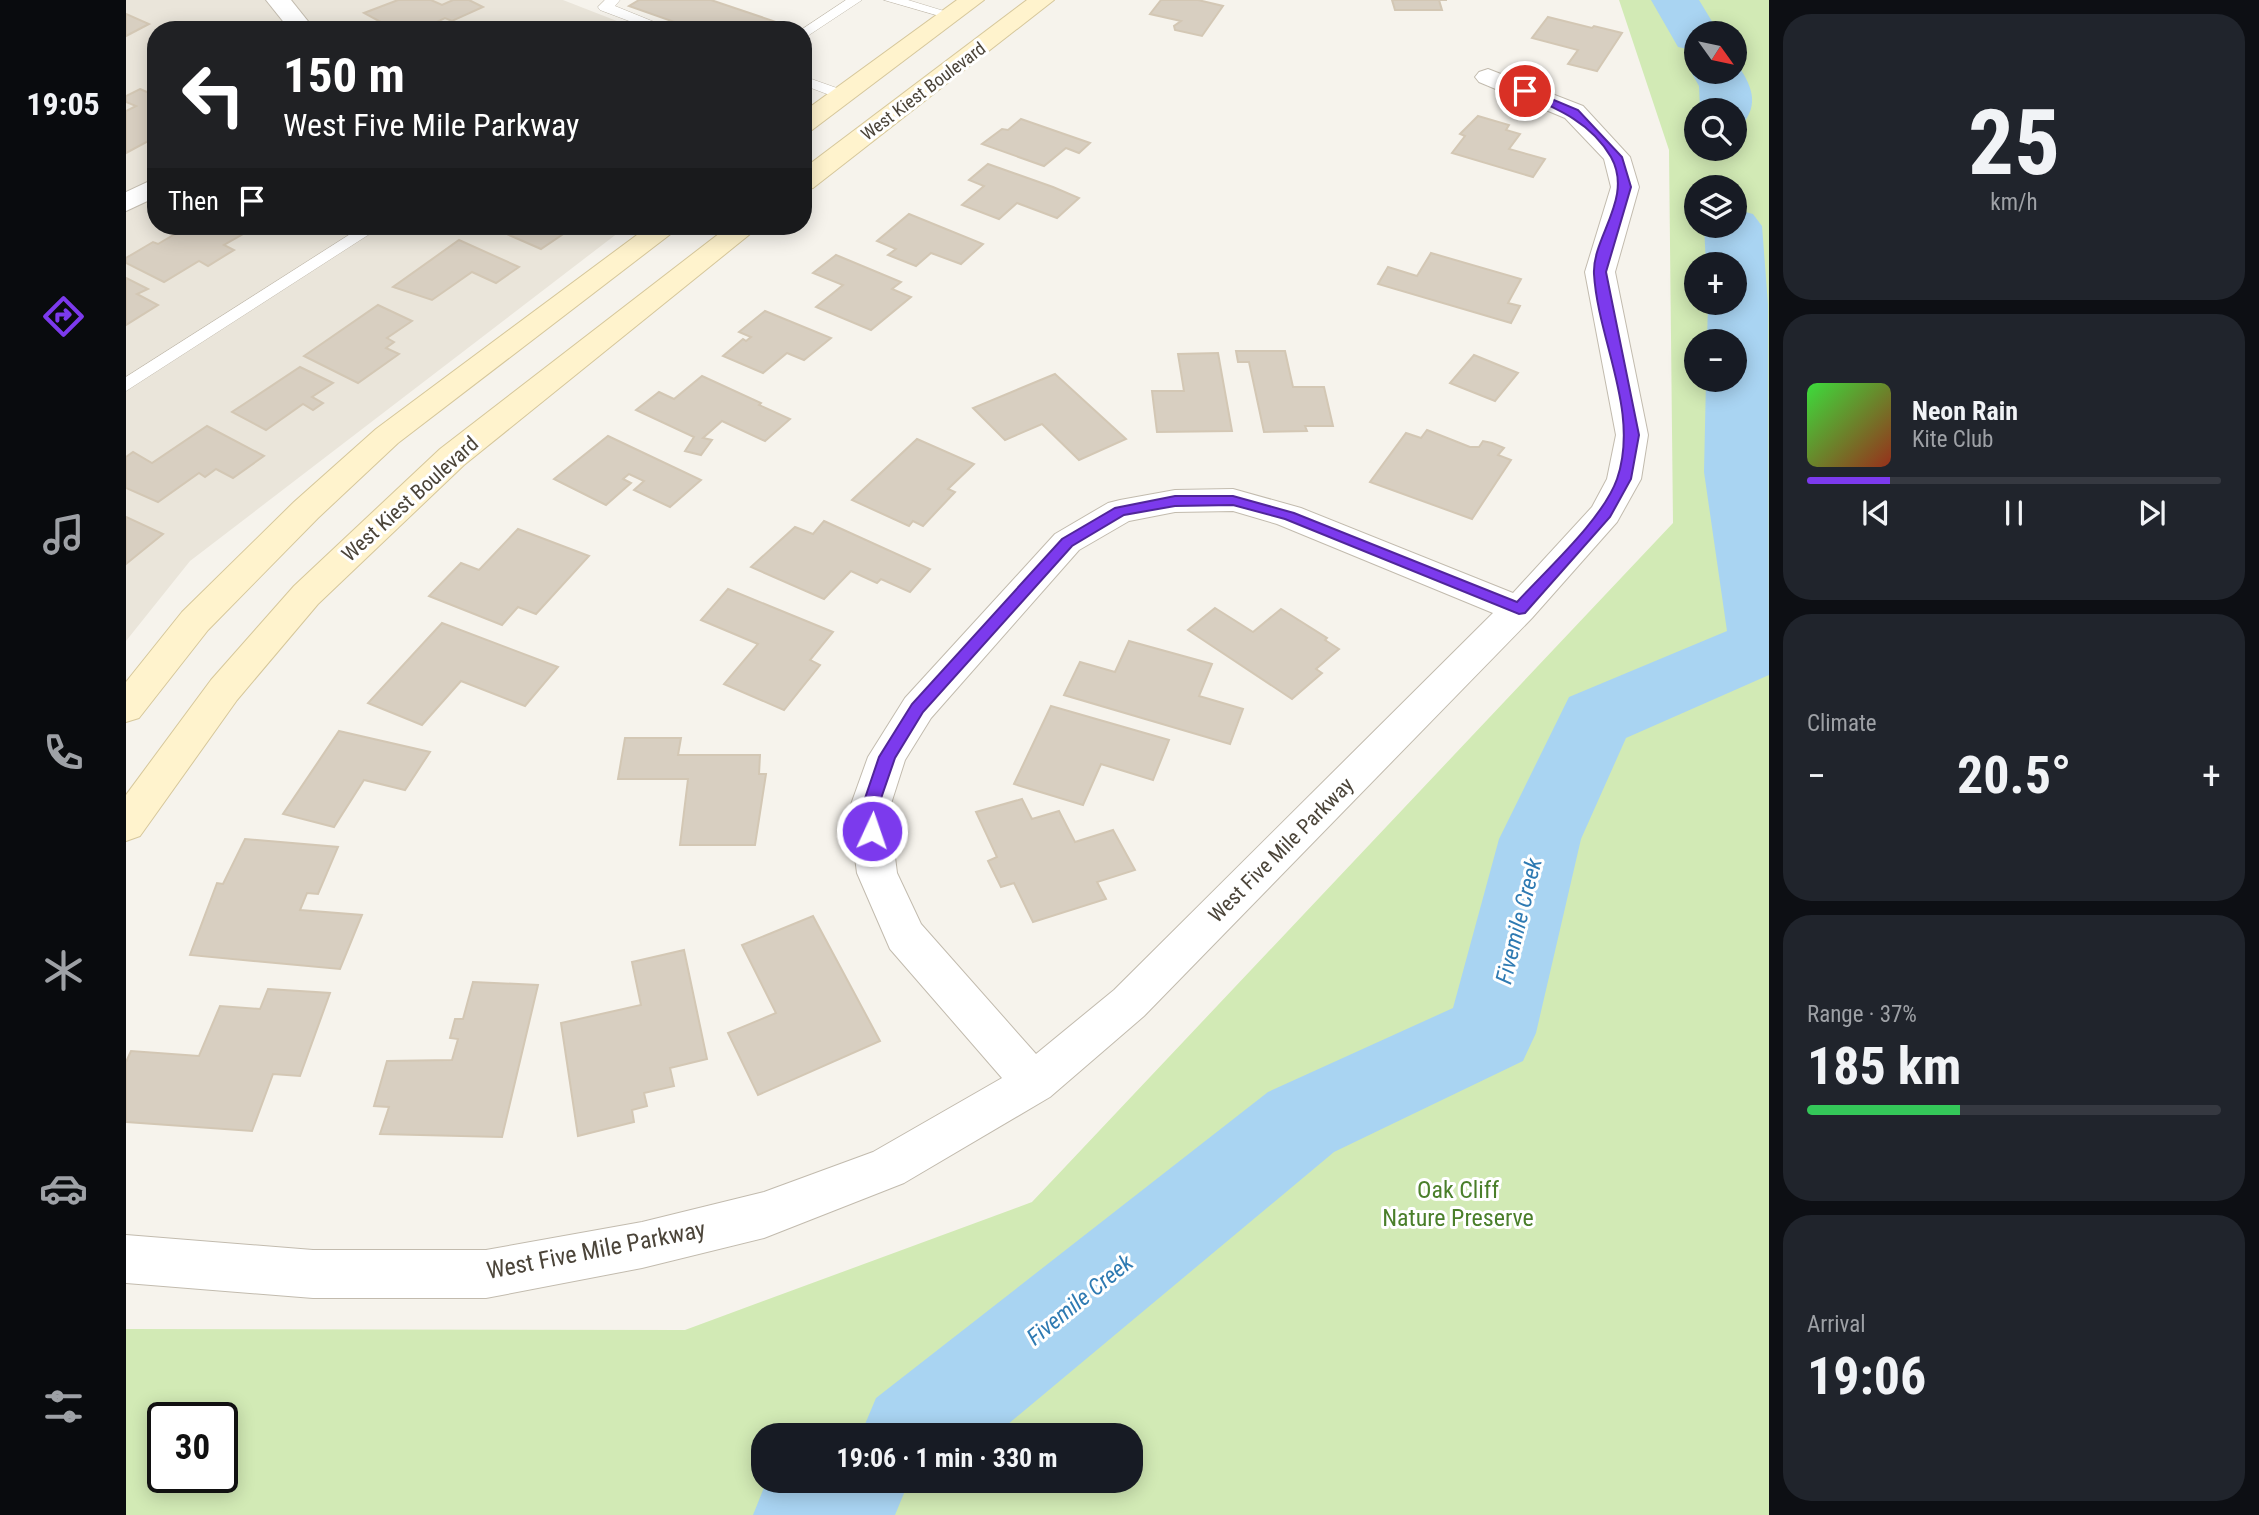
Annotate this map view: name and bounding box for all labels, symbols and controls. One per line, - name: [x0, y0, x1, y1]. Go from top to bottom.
- north arrow: [1684, 21, 1746, 84]
- map controls: [1684, 21, 1747, 392]
- street label: West Kiest Boulevard: [857, 37, 989, 145]
- text: 150 m: [283, 47, 405, 104]
- icon: left: [168, 49, 259, 140]
- pin: [1495, 61, 1555, 121]
- icon: arrive: [1506, 72, 1544, 110]
- text: 19:05: [26, 85, 100, 123]
- text: 25: [1968, 90, 2060, 196]
- button: search: [1684, 98, 1747, 161]
- text: West Five Mile Parkway: [283, 106, 579, 144]
- button: layers: [1684, 175, 1747, 238]
- icon: arrive: [233, 182, 271, 220]
- text: Then: [168, 186, 219, 216]
- text: km/h: [1990, 189, 2038, 216]
- button: +: [1684, 252, 1747, 315]
- icon: directions: [39, 292, 88, 341]
- button: −: [1684, 329, 1747, 392]
- text: Neon Rain: [1912, 396, 2018, 426]
- text: Kite Club: [1912, 426, 1993, 453]
- street label: West Kiest Boulevard: [337, 432, 483, 566]
- icon: previous: [1857, 494, 1895, 532]
- icon: pause: [1995, 494, 2033, 532]
- icon: next: [2133, 494, 2171, 532]
- icon: music: [39, 510, 88, 559]
- text: Climate: [1807, 710, 1877, 737]
- icon: phone: [39, 728, 88, 777]
- text: 20.5°: [1957, 745, 2071, 806]
- text: −: [1807, 754, 1826, 798]
- text: +: [2202, 754, 2221, 798]
- street label: West Five Mile Parkway: [1204, 773, 1358, 927]
- position arrow: [835, 794, 909, 868]
- water label: Fivemile Creek: [1490, 854, 1548, 987]
- icon: climate: [39, 946, 88, 995]
- text: Range · 37%: [1807, 1001, 1917, 1028]
- text: 185 km: [1807, 1036, 1961, 1097]
- icon: car: [39, 1164, 88, 1213]
- park label: Oak Cliff Nature Preserve: [1382, 1176, 1534, 1232]
- street label: West Five Mile Parkway: [484, 1215, 708, 1285]
- water label: Fivemile Creek: [1022, 1248, 1139, 1351]
- text: Arrival: [1807, 1311, 1866, 1338]
- text: 19:06: [1807, 1346, 1926, 1407]
- icon: filters: [39, 1382, 88, 1431]
- speed limit sign: 30: [147, 1402, 238, 1493]
- text: 19:06 · 1 min · 330 m: [837, 1443, 1057, 1473]

